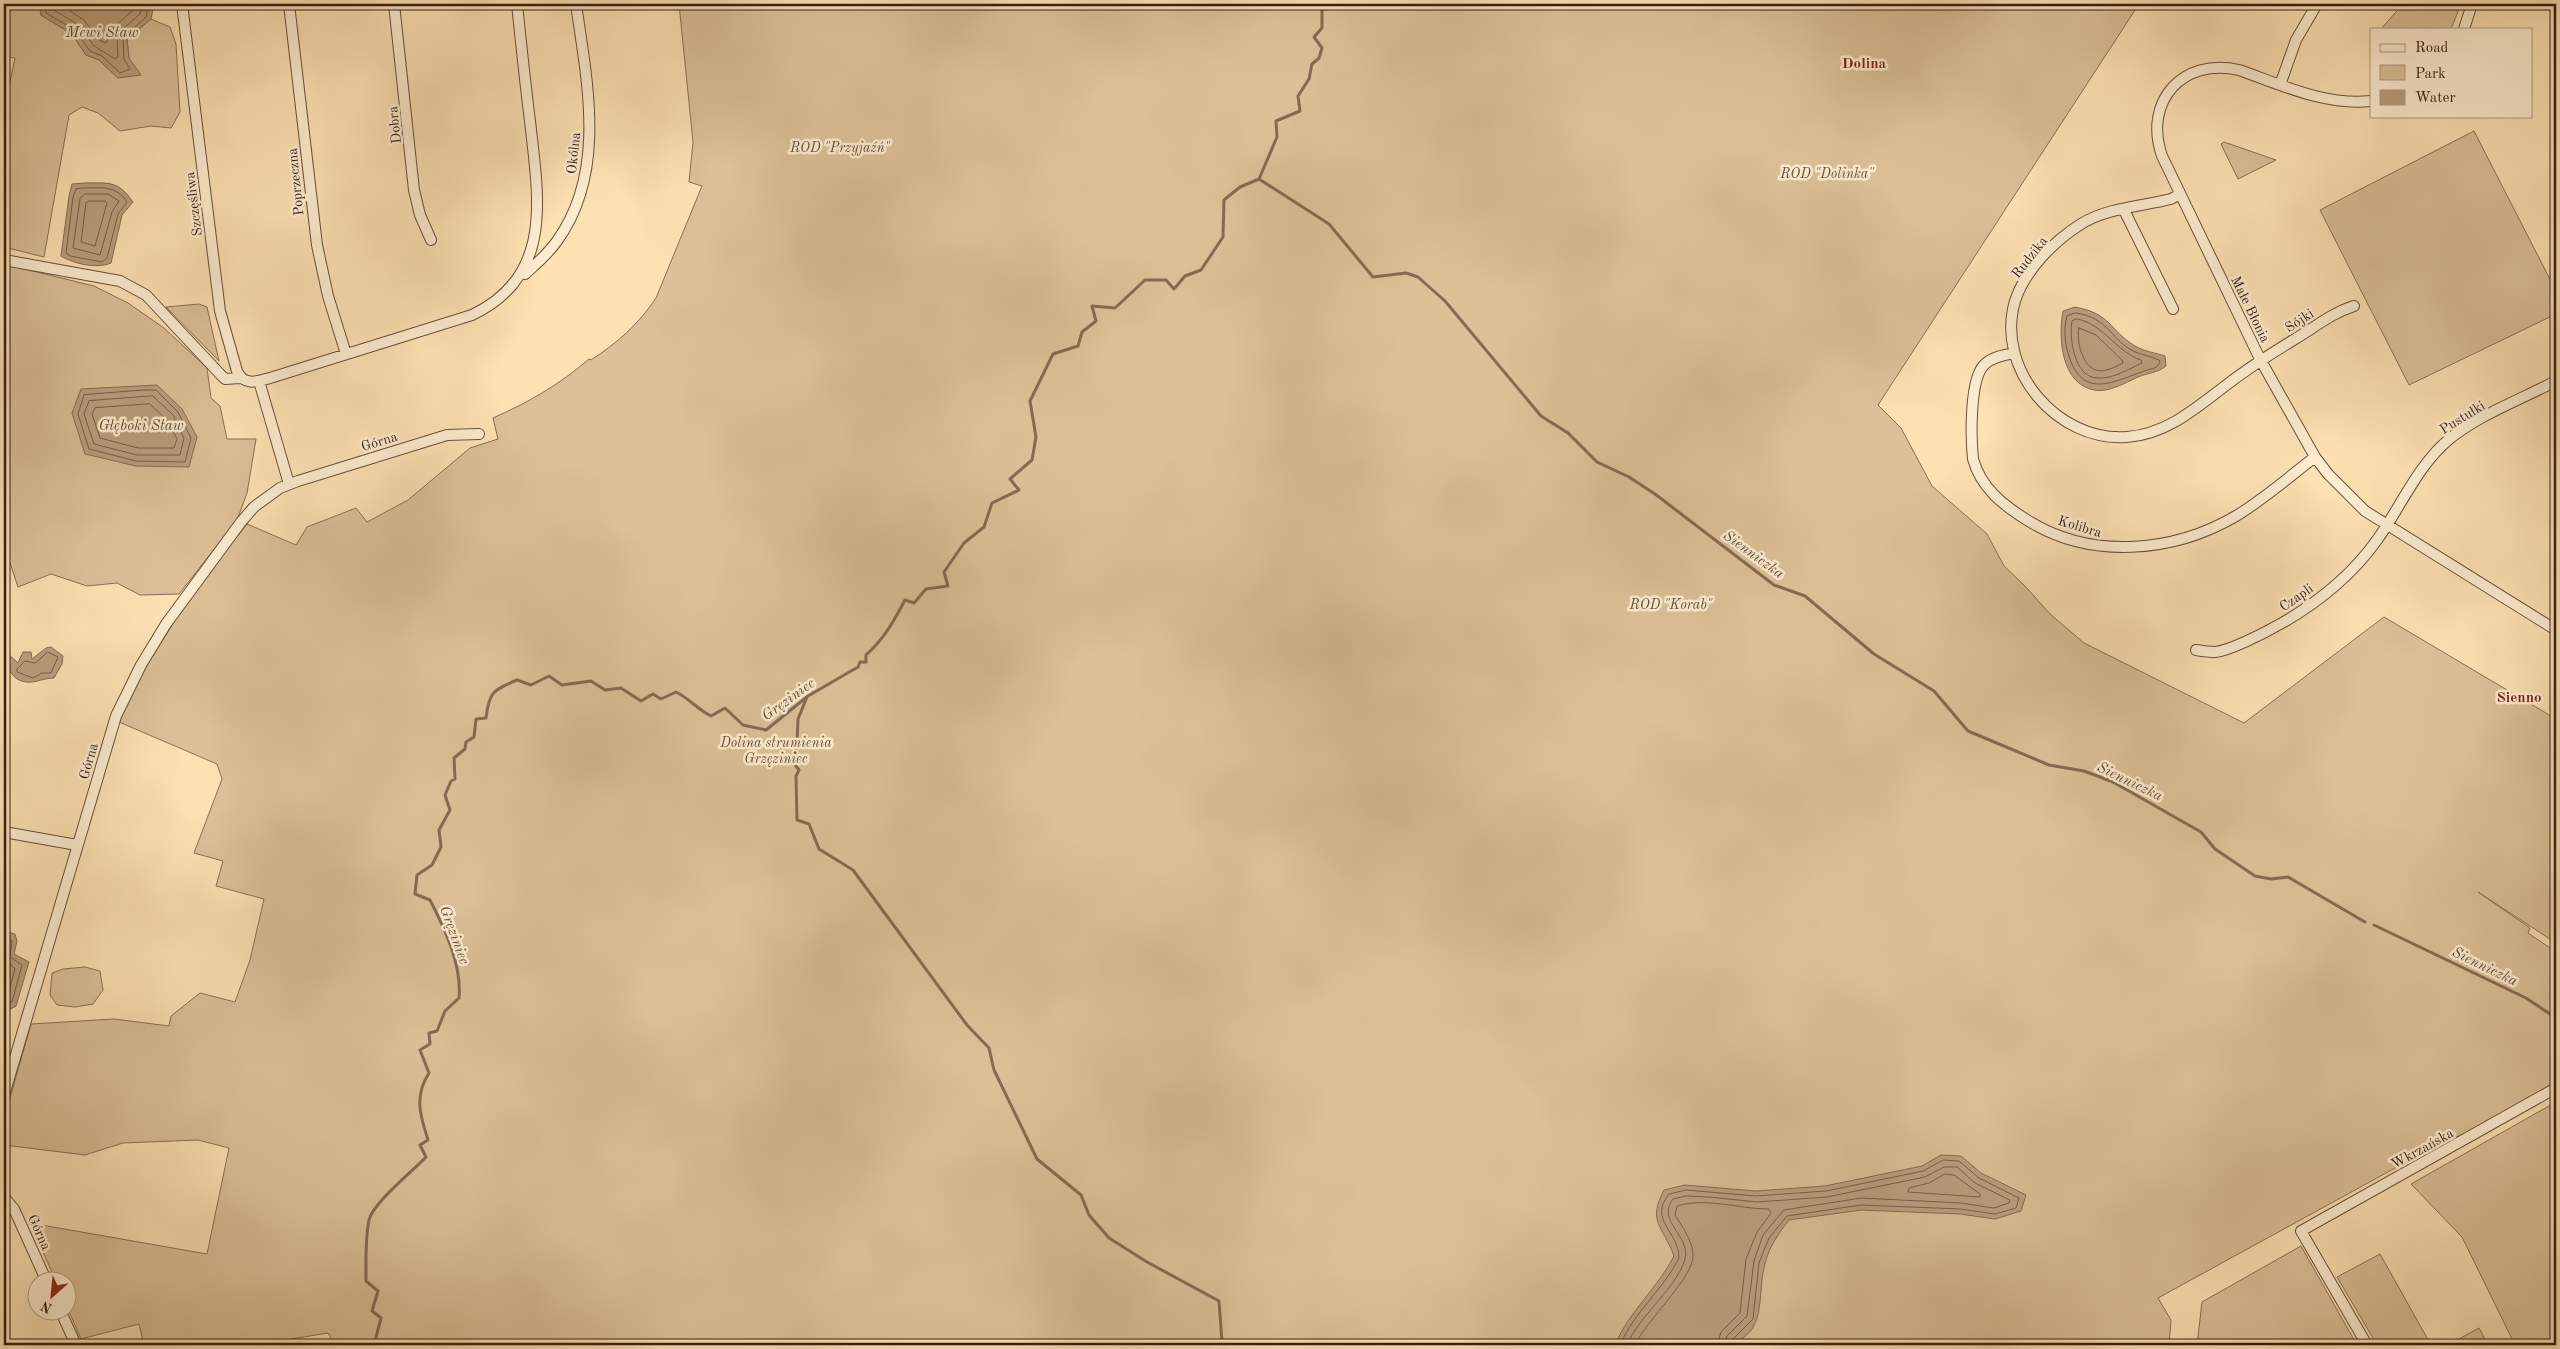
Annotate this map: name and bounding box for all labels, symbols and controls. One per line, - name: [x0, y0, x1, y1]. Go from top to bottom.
- water label: Mewi Staw: [65, 26, 138, 41]
- legend: [2370, 28, 2532, 118]
- text: Road: [2415, 41, 2449, 56]
- district label: Dolina: [1842, 57, 1887, 72]
- text: Park: [2415, 67, 2446, 82]
- text: Water: [2415, 91, 2456, 106]
- street label: Dobra: [386, 105, 404, 144]
- street label: Okólna: [565, 131, 583, 175]
- park label: ROD "Przyjaźń": [789, 141, 891, 156]
- street label: Poprzeczna: [285, 147, 307, 216]
- park label: ROD "Dolinka": [1779, 167, 1874, 181]
- street label: Szczęśliwa: [183, 171, 205, 237]
- street label: Rudzika: [2009, 234, 2050, 281]
- street label: Małe Błonia: [2228, 274, 2272, 345]
- street label: Sójki: [2283, 306, 2317, 335]
- street label: Pustułki: [2437, 398, 2488, 437]
- water label: Głęboki Staw: [98, 419, 184, 434]
- street label: Górna: [359, 430, 399, 454]
- street label: Kolibra: [2056, 514, 2103, 540]
- water label: Sienniczka: [1720, 528, 1786, 582]
- street label: Czapli: [2277, 581, 2316, 614]
- park label: ROD "Korab": [1629, 598, 1713, 612]
- water label: Gręziniec: [760, 676, 818, 724]
- district label: Sienno: [2496, 691, 2542, 706]
- park label: Dolina strumienia Grzęziniec: [719, 736, 832, 767]
- street label: Górna: [77, 741, 101, 781]
- water label: Sienniczka: [2094, 760, 2165, 805]
- water label: Gręziniec: [436, 904, 471, 967]
- water label: Sienniczka: [2449, 945, 2520, 990]
- street label: Wkrzańska: [2389, 1126, 2456, 1172]
- street label: Górna: [25, 1213, 53, 1252]
- north arrow: [28, 1272, 78, 1322]
- text: N: [38, 1298, 54, 1315]

